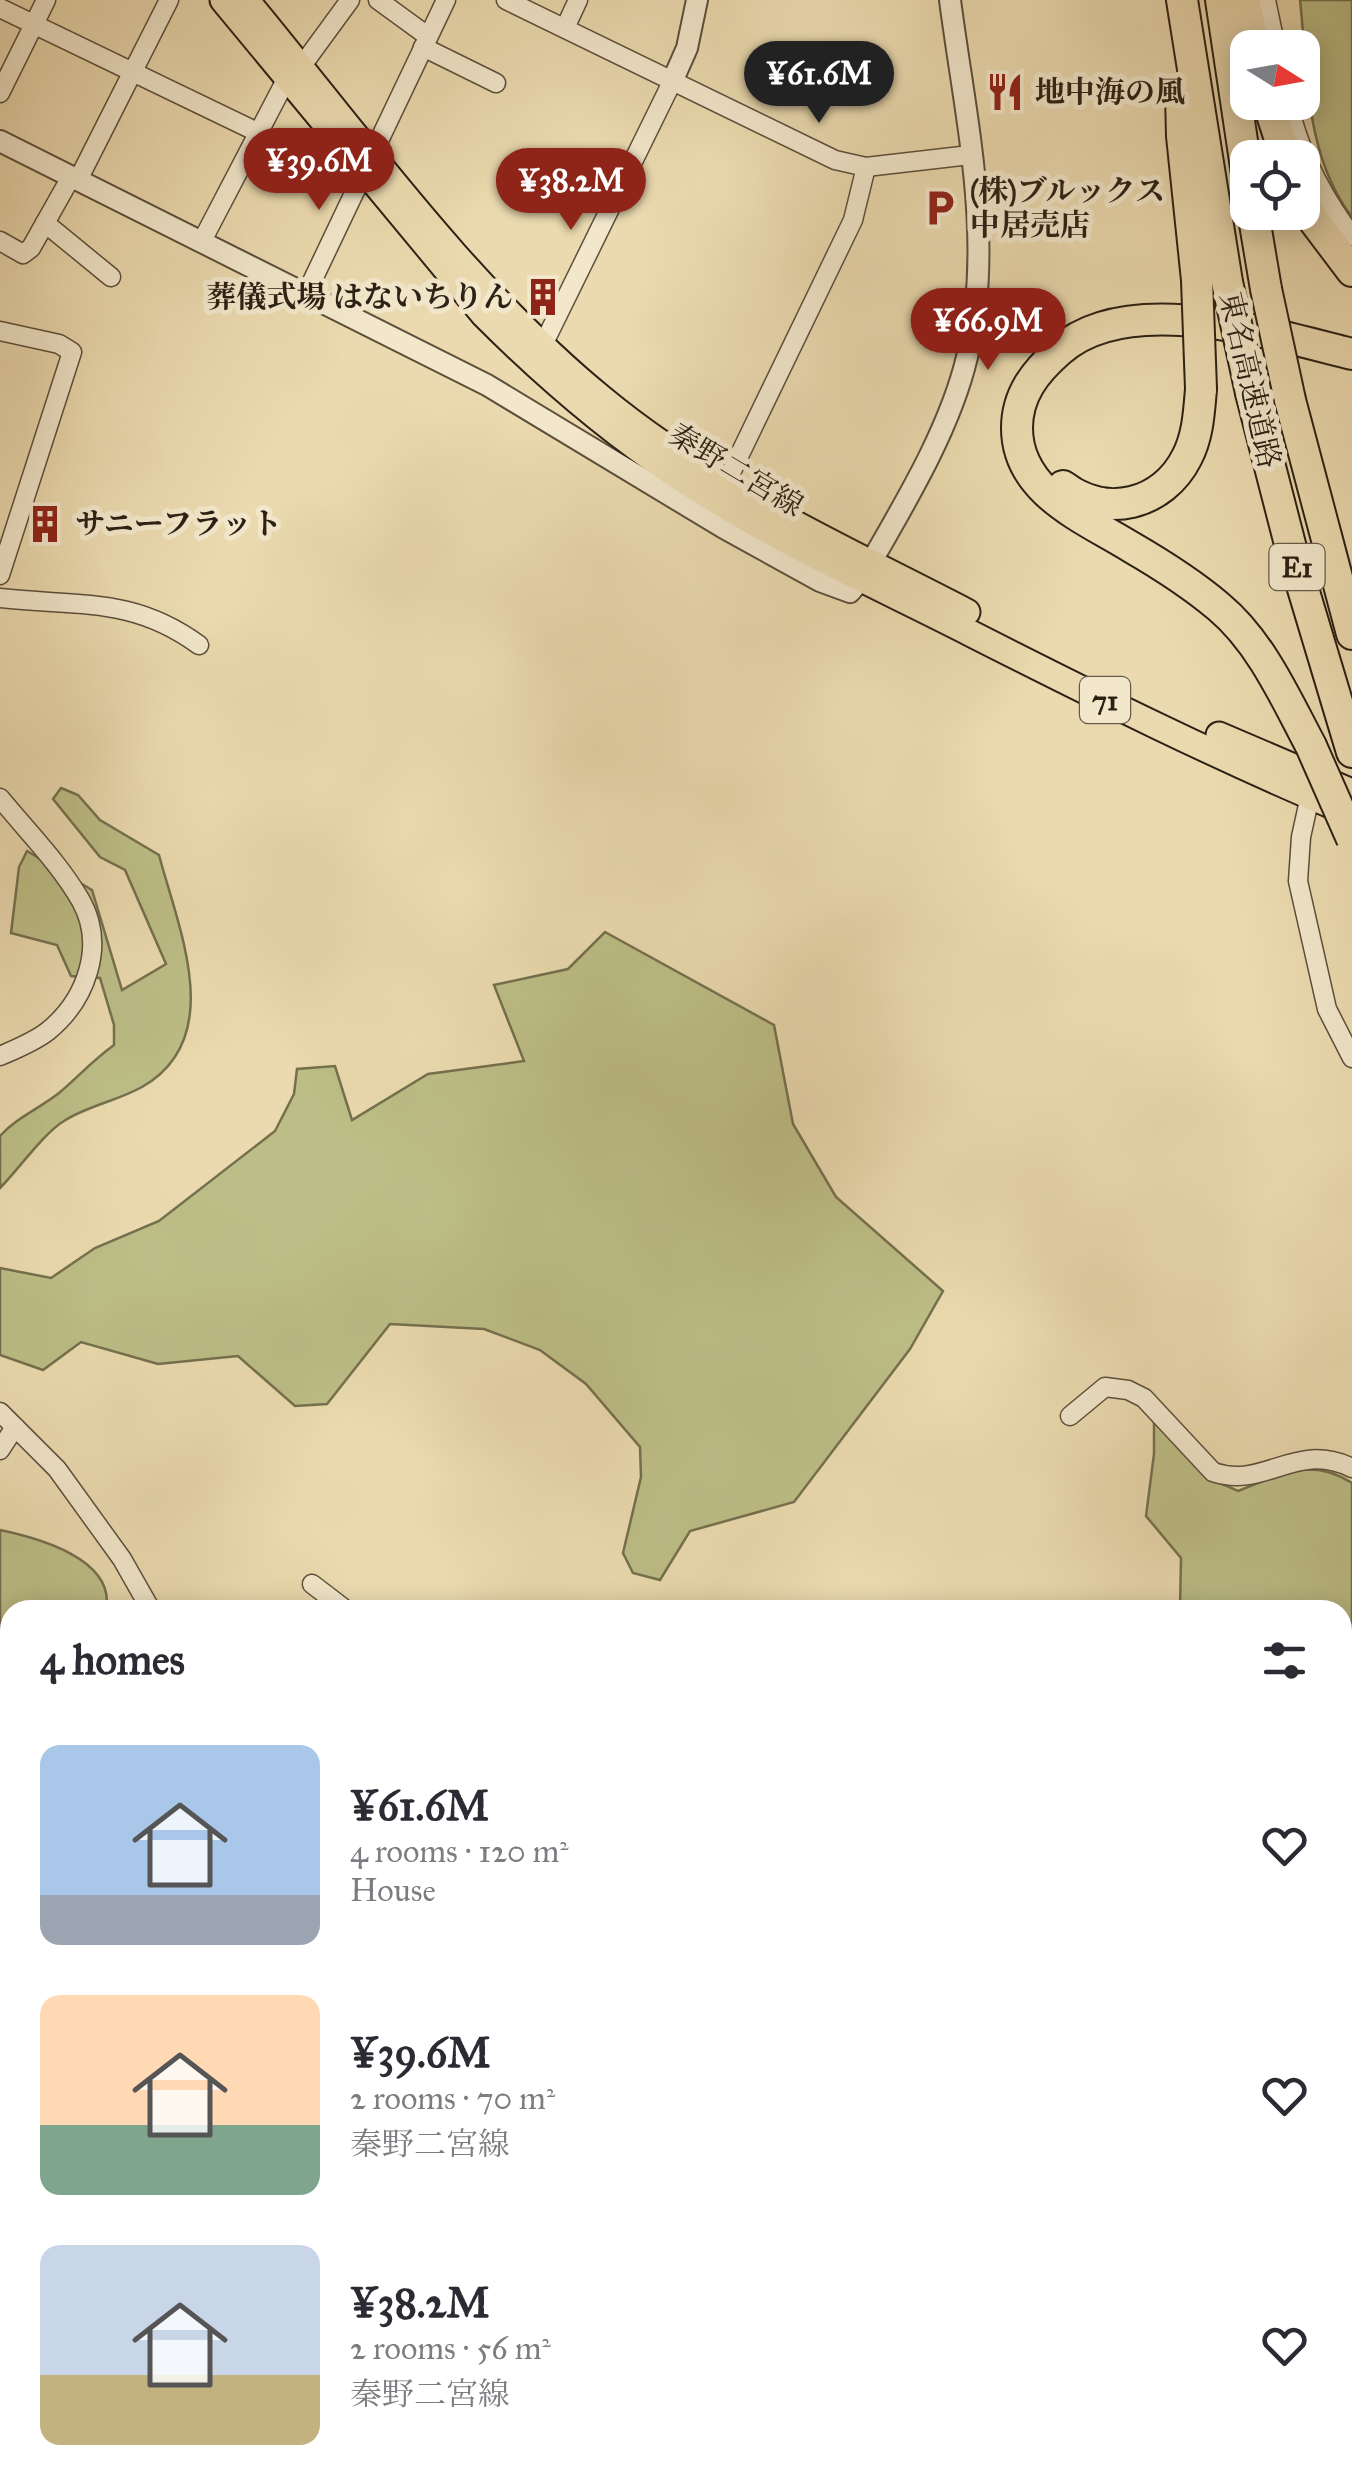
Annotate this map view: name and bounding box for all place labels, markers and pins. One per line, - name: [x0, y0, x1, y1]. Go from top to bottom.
- pin: ¥61.6M: [738, 41, 900, 126]
- restaurant icon: 地中海の風: [984, 71, 1026, 113]
- place label: 地中海の風: [1035, 74, 1185, 110]
- pin: ¥39.6M: [238, 128, 400, 213]
- pin: ¥38.2M: [490, 148, 652, 233]
- place label: (株)ブルックス 中居売店: [970, 173, 1165, 243]
- parking icon: (株)ブルックス 中居売店: [919, 187, 961, 229]
- building icon: 葬儀式場 はないちりん: [522, 276, 564, 318]
- place label: 葬儀式場 はないちりん: [207, 279, 513, 315]
- pin: ¥66.9M: [907, 288, 1069, 373]
- building icon: サニーフラット: [24, 503, 66, 545]
- place label: サニーフラット: [75, 506, 282, 542]

